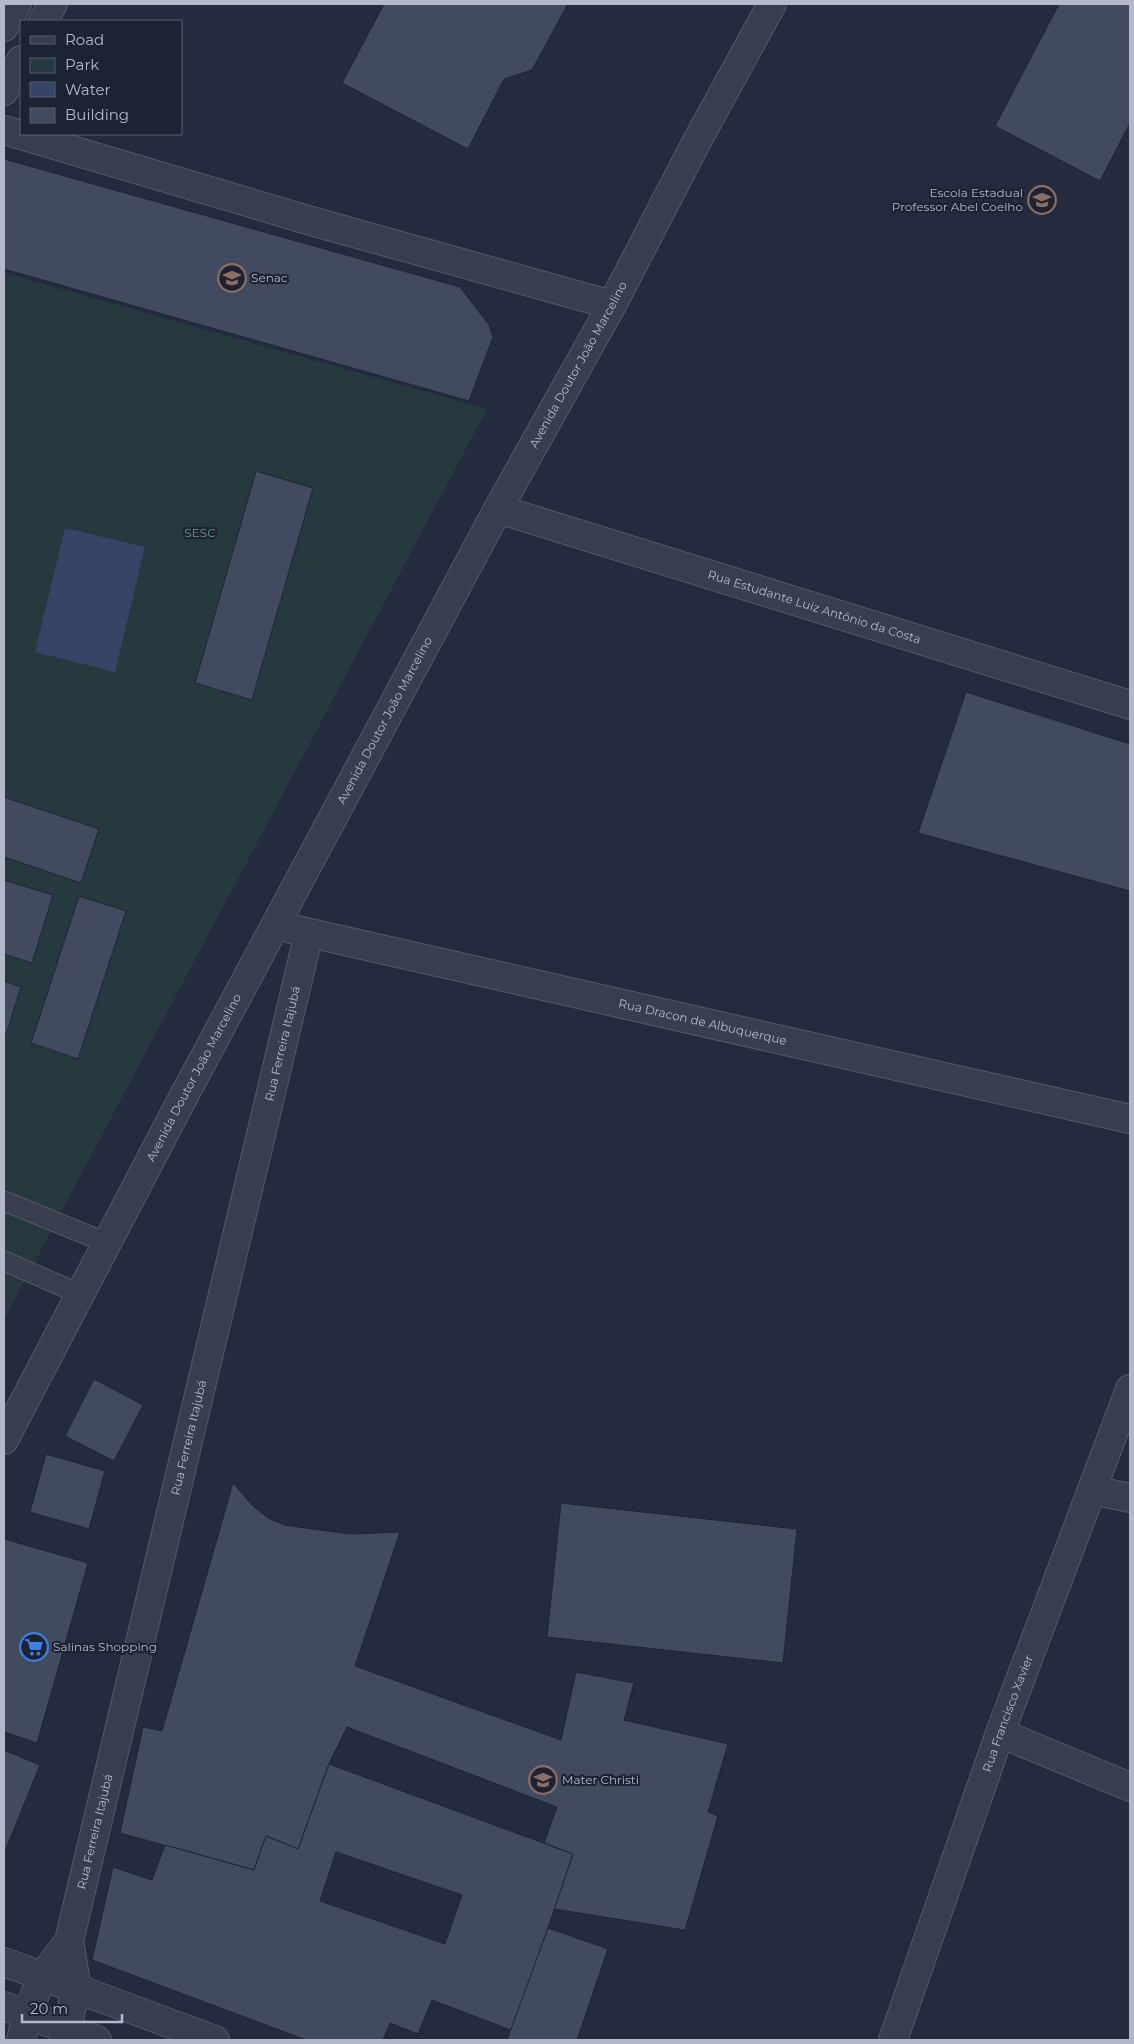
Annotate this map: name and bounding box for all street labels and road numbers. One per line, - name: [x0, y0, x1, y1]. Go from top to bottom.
- street label: Avenida Doutor João Marcelino: [526, 279, 630, 450]
- street label: Rua Estudante Luiz Antônio da Costa: [706, 566, 923, 647]
- street label: Avenida Doutor João Marcelino: [333, 634, 435, 807]
- street label: Rua Ferreira Itajubá: [261, 984, 303, 1103]
- street label: Avenida Doutor João Marcelino: [143, 991, 244, 1164]
- street label: Rua Dracon de Albuquerque: [617, 995, 788, 1048]
- street label: Rua Ferreira Itajubá: [167, 1378, 209, 1497]
- street label: Rua Francisco Xavier: [979, 1653, 1036, 1774]
- street label: Rua Ferreira Itajubá: [74, 1772, 116, 1891]

